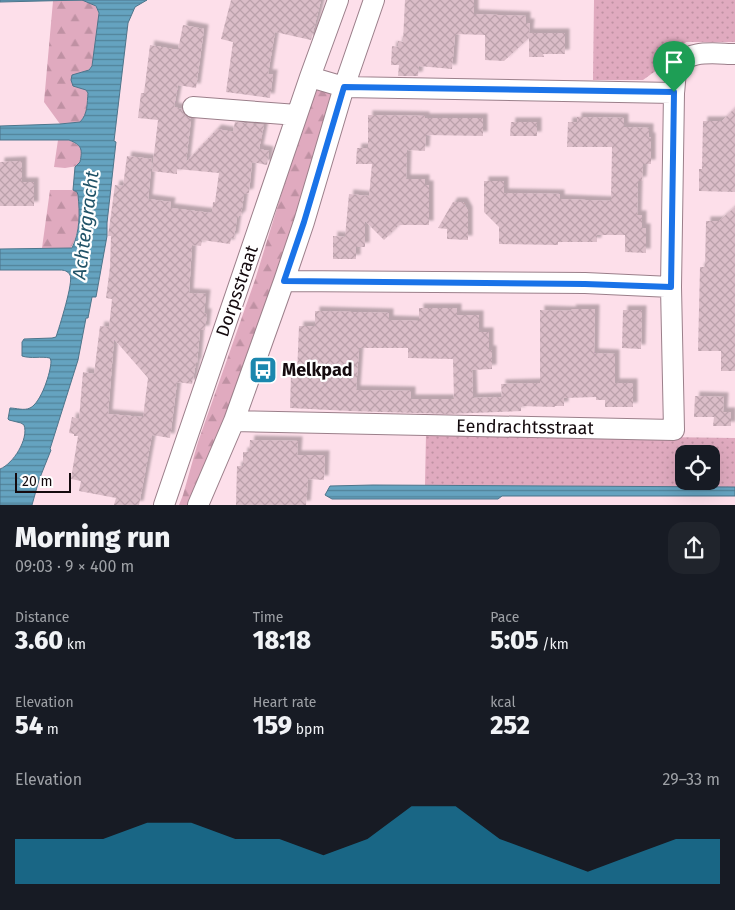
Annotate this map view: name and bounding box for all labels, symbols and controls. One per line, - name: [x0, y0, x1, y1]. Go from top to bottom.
- pin: [653, 41, 695, 92]
- icon: arrive: [660, 48, 688, 76]
- water label: Achtergracht: [67, 169, 104, 281]
- street label: Dorpsstraat: [211, 242, 263, 340]
- bus stop icon: Melkpad: [248, 355, 278, 385]
- place label: Melkpad: [282, 359, 353, 381]
- street label: Eendrachtsstraat: [456, 415, 594, 439]
- map controls: [675, 445, 720, 490]
- button: locate: [675, 445, 720, 490]
- scale bar: [15, 470, 71, 493]
- text: 20 m: [22, 473, 52, 490]
- text: Morning run: [15, 521, 170, 554]
- button: share: [668, 522, 720, 574]
- text: 09:03 · 9 × 400 m: [15, 557, 134, 576]
- text: Distance: [15, 609, 69, 626]
- text: Time: [253, 609, 283, 626]
- text: Pace: [490, 609, 519, 626]
- text: 3.60: [15, 626, 63, 656]
- text: 18:18: [253, 626, 311, 656]
- text: 5:05: [490, 626, 538, 656]
- text: km: [63, 636, 86, 653]
- text: /km: [538, 636, 569, 653]
- text: Elevation: [15, 694, 74, 711]
- text: Heart rate: [253, 694, 316, 711]
- text: kcal: [490, 694, 516, 711]
- text: 54: [15, 711, 43, 741]
- text: 159: [253, 711, 292, 741]
- text: 252: [490, 711, 530, 741]
- text: m: [43, 721, 59, 738]
- text: bpm: [292, 721, 324, 738]
- text: Elevation: [15, 770, 82, 789]
- text: 29–33 m: [663, 770, 720, 789]

